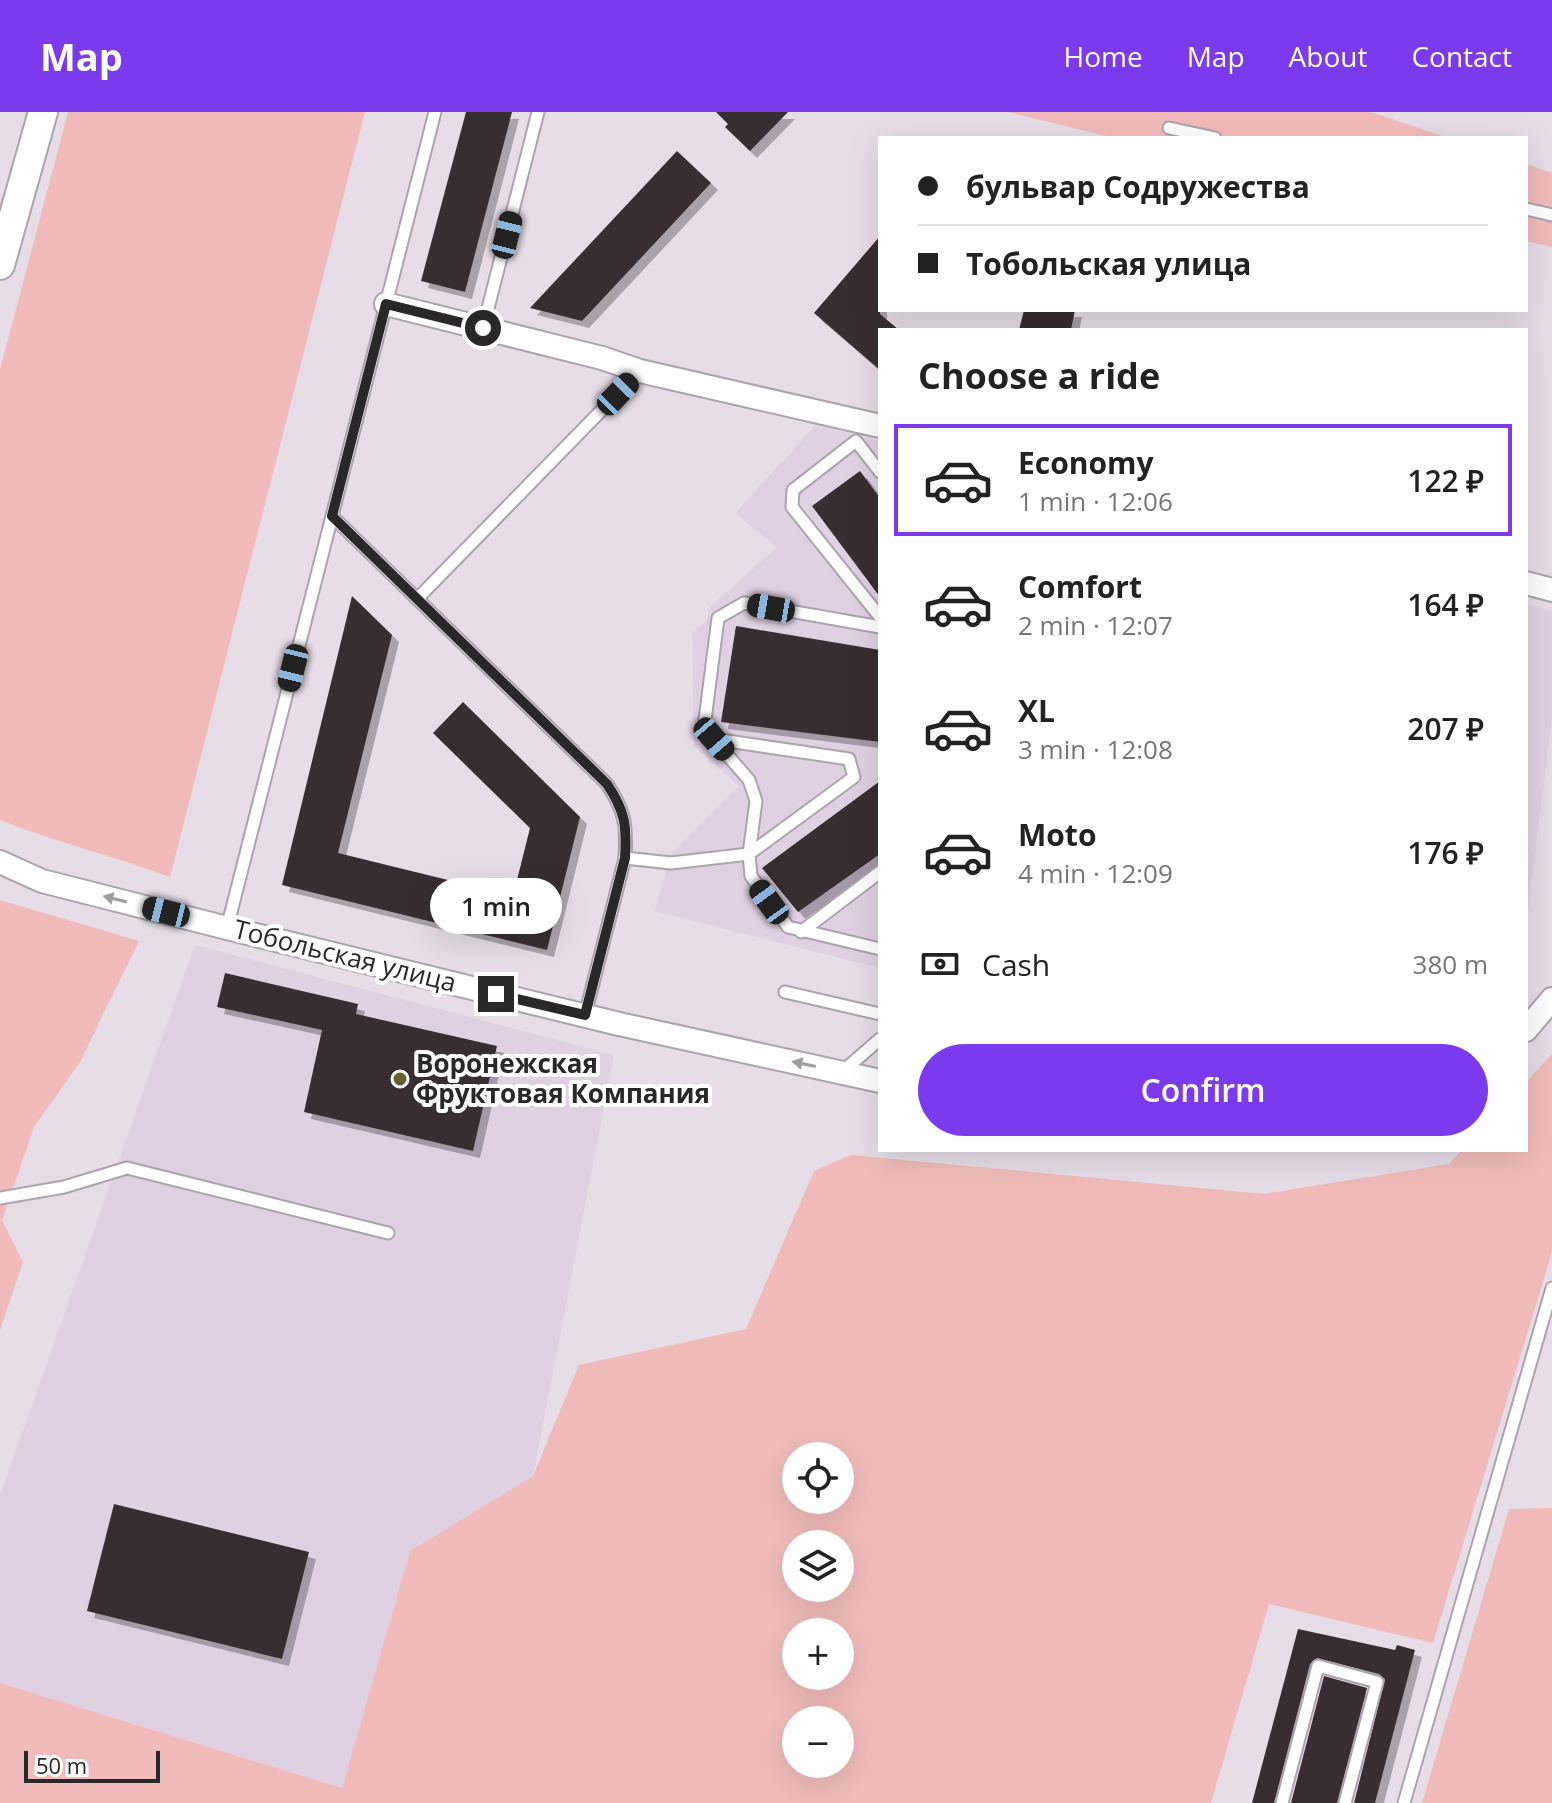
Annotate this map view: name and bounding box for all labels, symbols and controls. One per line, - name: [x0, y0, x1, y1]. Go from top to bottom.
- text: Map: [40, 30, 123, 82]
- text: Home: [1064, 37, 1143, 75]
- text: Map: [1187, 37, 1245, 75]
- text: About: [1289, 37, 1367, 75]
- text: Contact: [1411, 37, 1512, 75]
- text: бульвар Содружества: [966, 166, 1310, 207]
- car: [490, 209, 524, 261]
- text: Тобольская улица: [966, 243, 1251, 284]
- route start: [465, 310, 501, 346]
- text: Choose a ride: [918, 351, 1160, 400]
- car: [593, 368, 643, 420]
- text: Economy: [1018, 442, 1154, 483]
- icon: car: [922, 444, 994, 516]
- text: 122 ₽: [1407, 460, 1484, 501]
- text: 1 min · 12:06: [1018, 483, 1173, 519]
- text: Comfort: [1018, 566, 1142, 607]
- icon: car: [922, 568, 994, 640]
- text: 164 ₽: [1407, 584, 1484, 625]
- car: [745, 592, 797, 624]
- text: 2 min · 12:07: [1018, 607, 1173, 643]
- car: [276, 642, 310, 694]
- text: XL: [1018, 690, 1055, 731]
- icon: car: [922, 692, 994, 764]
- text: 207 ₽: [1407, 708, 1484, 749]
- car: [689, 713, 739, 765]
- text: 3 min · 12:08: [1018, 731, 1173, 767]
- text: Moto: [1018, 814, 1096, 855]
- icon: car: [922, 816, 994, 888]
- text: 176 ₽: [1407, 832, 1484, 873]
- text: 4 min · 12:09: [1018, 855, 1173, 891]
- car: [745, 876, 793, 928]
- callout: 1 min: [430, 878, 562, 934]
- text: 1 min: [461, 888, 531, 924]
- one-way arrow: [103, 893, 128, 905]
- car: [140, 895, 192, 929]
- street label: Тобольская улица: [230, 910, 460, 1000]
- icon: cash: [918, 942, 962, 986]
- text: Cash: [982, 944, 1050, 985]
- text: 380 m: [1413, 946, 1488, 982]
- route end: [478, 976, 514, 1012]
- button: Confirm: [918, 1044, 1488, 1136]
- place label: Воронежская Фруктовая Компания: [416, 1045, 710, 1111]
- one-way arrow: [791, 1057, 816, 1070]
- marker: Воронежская Фруктовая Компания: [391, 1070, 409, 1088]
- map controls: [782, 1442, 854, 1778]
- button: locate: [782, 1442, 854, 1514]
- button: layers: [782, 1530, 854, 1602]
- button: +: [782, 1618, 854, 1690]
- button: −: [782, 1706, 854, 1778]
- scale bar: [24, 1747, 160, 1783]
- text: 50 m: [36, 1750, 87, 1780]

